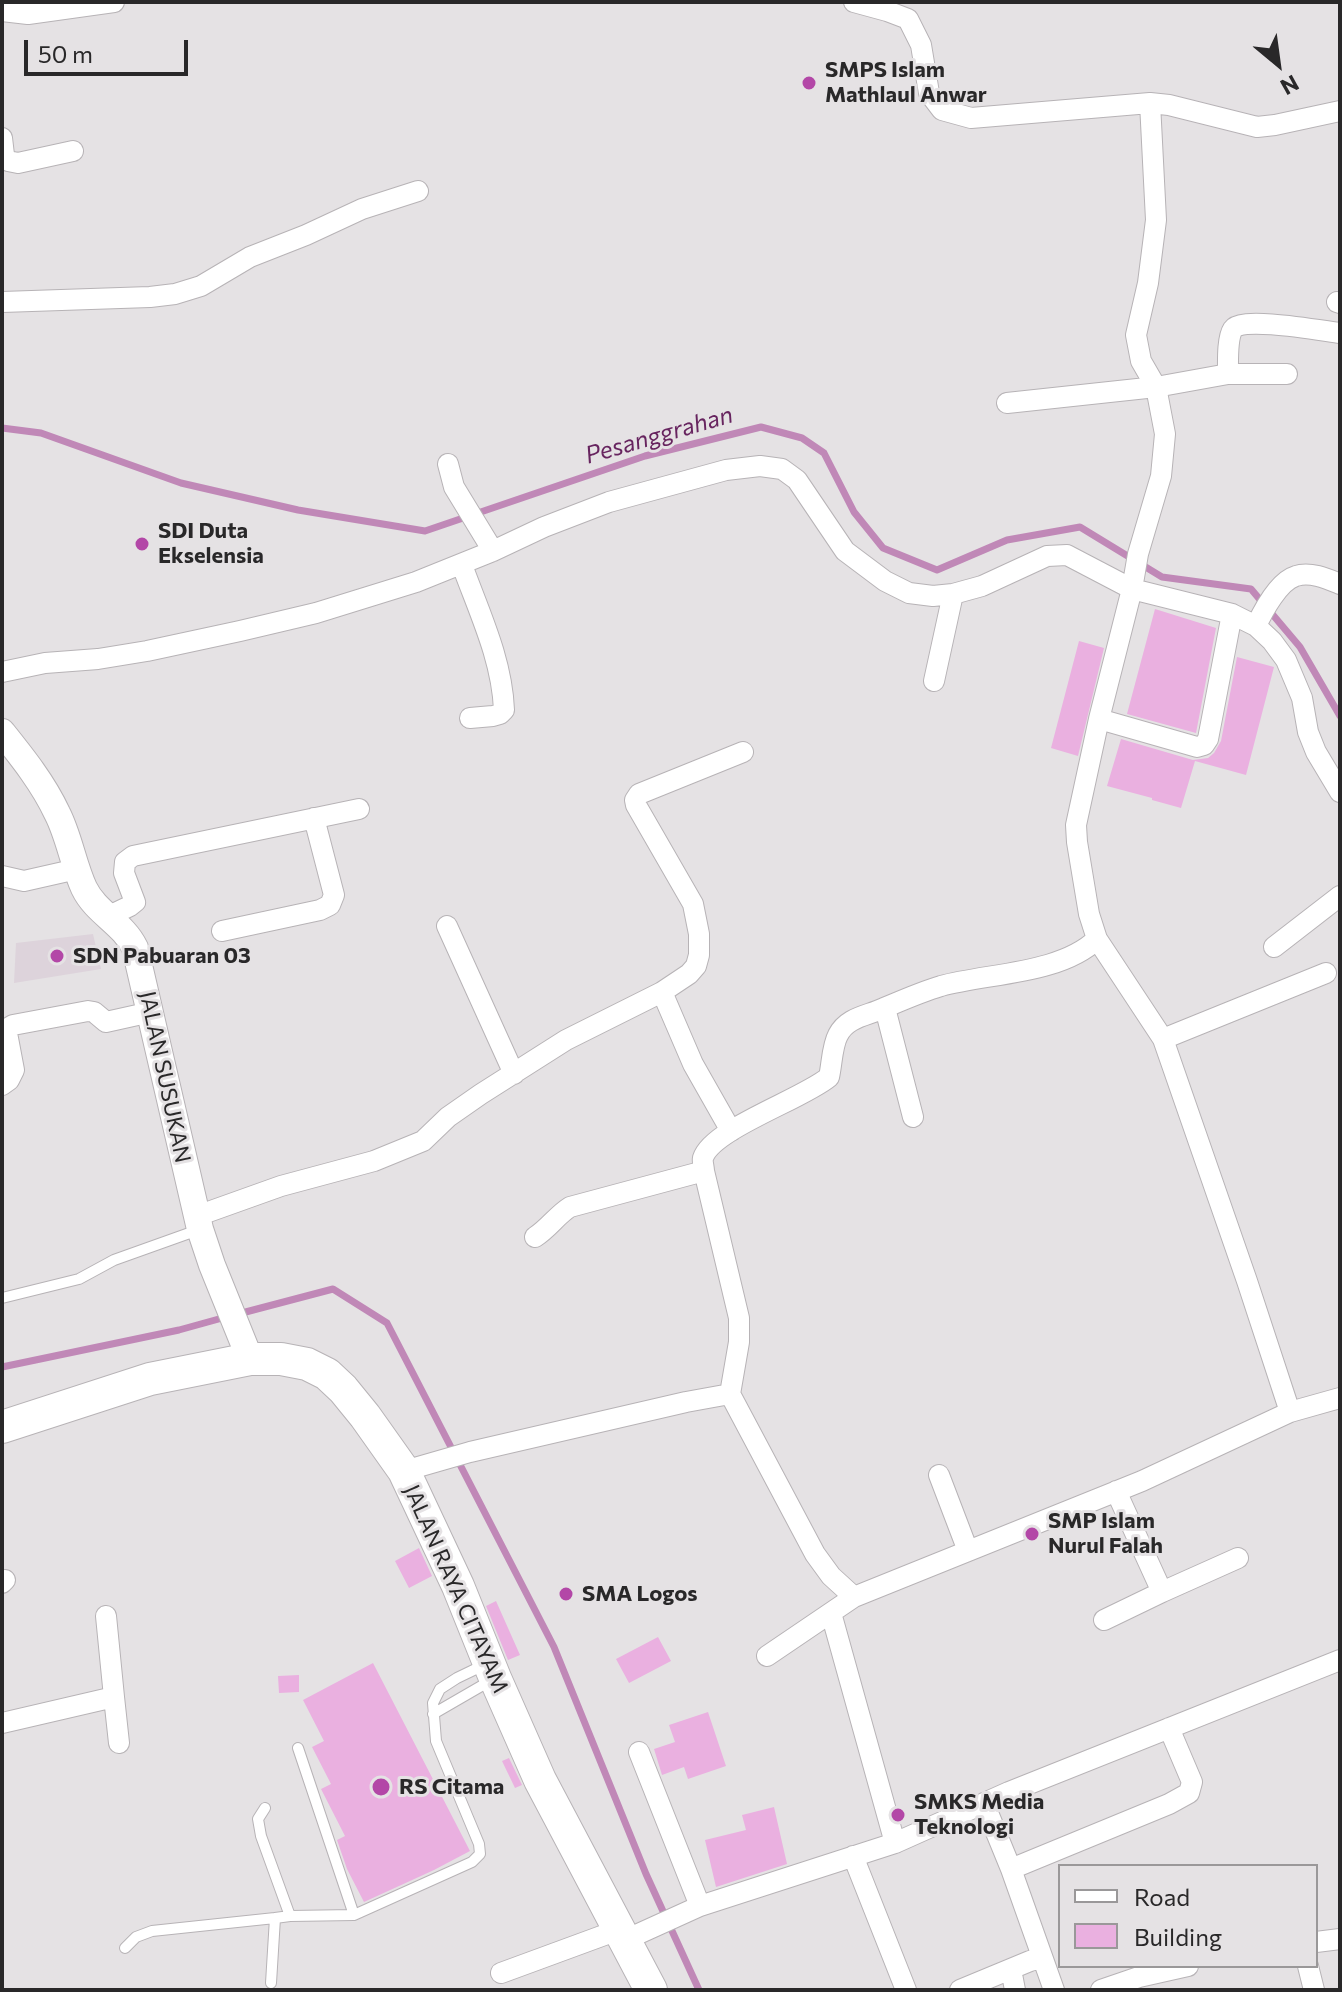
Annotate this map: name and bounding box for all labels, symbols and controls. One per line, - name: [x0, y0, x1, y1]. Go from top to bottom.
- scale bar: [28, 24, 192, 74]
- north arrow: [1238, 24, 1318, 104]
- text: 50 m: [38, 39, 93, 68]
- place label: SMPS Islam Mathlaul Anwar: [825, 57, 987, 108]
- text: N: [1276, 70, 1304, 101]
- marker: SMPS Islam Mathlaul Anwar: [800, 74, 818, 92]
- water label: Pesanggrahan: [582, 400, 736, 470]
- place label: SDI Duta Ekselensia: [158, 518, 264, 570]
- marker: SDI Duta Ekselensia: [133, 535, 151, 553]
- place label: SDN Pabuaran 03: [73, 943, 251, 969]
- marker: SDN Pabuaran 03: [48, 947, 66, 965]
- street label: JALAN SUSUKAN: [134, 989, 196, 1165]
- street label: JALAN RAYA CITAYAM: [398, 1481, 514, 1697]
- place label: SMP Islam Nurul Falah: [1048, 1508, 1163, 1560]
- marker: SMP Islam Nurul Falah: [1023, 1525, 1041, 1543]
- place label: SMA Logos: [582, 1581, 697, 1607]
- marker: SMA Logos: [557, 1585, 575, 1603]
- place label: RS Citama: [399, 1774, 504, 1800]
- marker: RS Citama: [370, 1776, 392, 1798]
- place label: SMKS Media Teknologi: [914, 1789, 1044, 1840]
- marker: SMKS Media Teknologi: [889, 1806, 907, 1824]
- legend: [1058, 1864, 1318, 1968]
- text: Road: [1134, 1882, 1190, 1911]
- text: Building: [1134, 1922, 1222, 1951]

